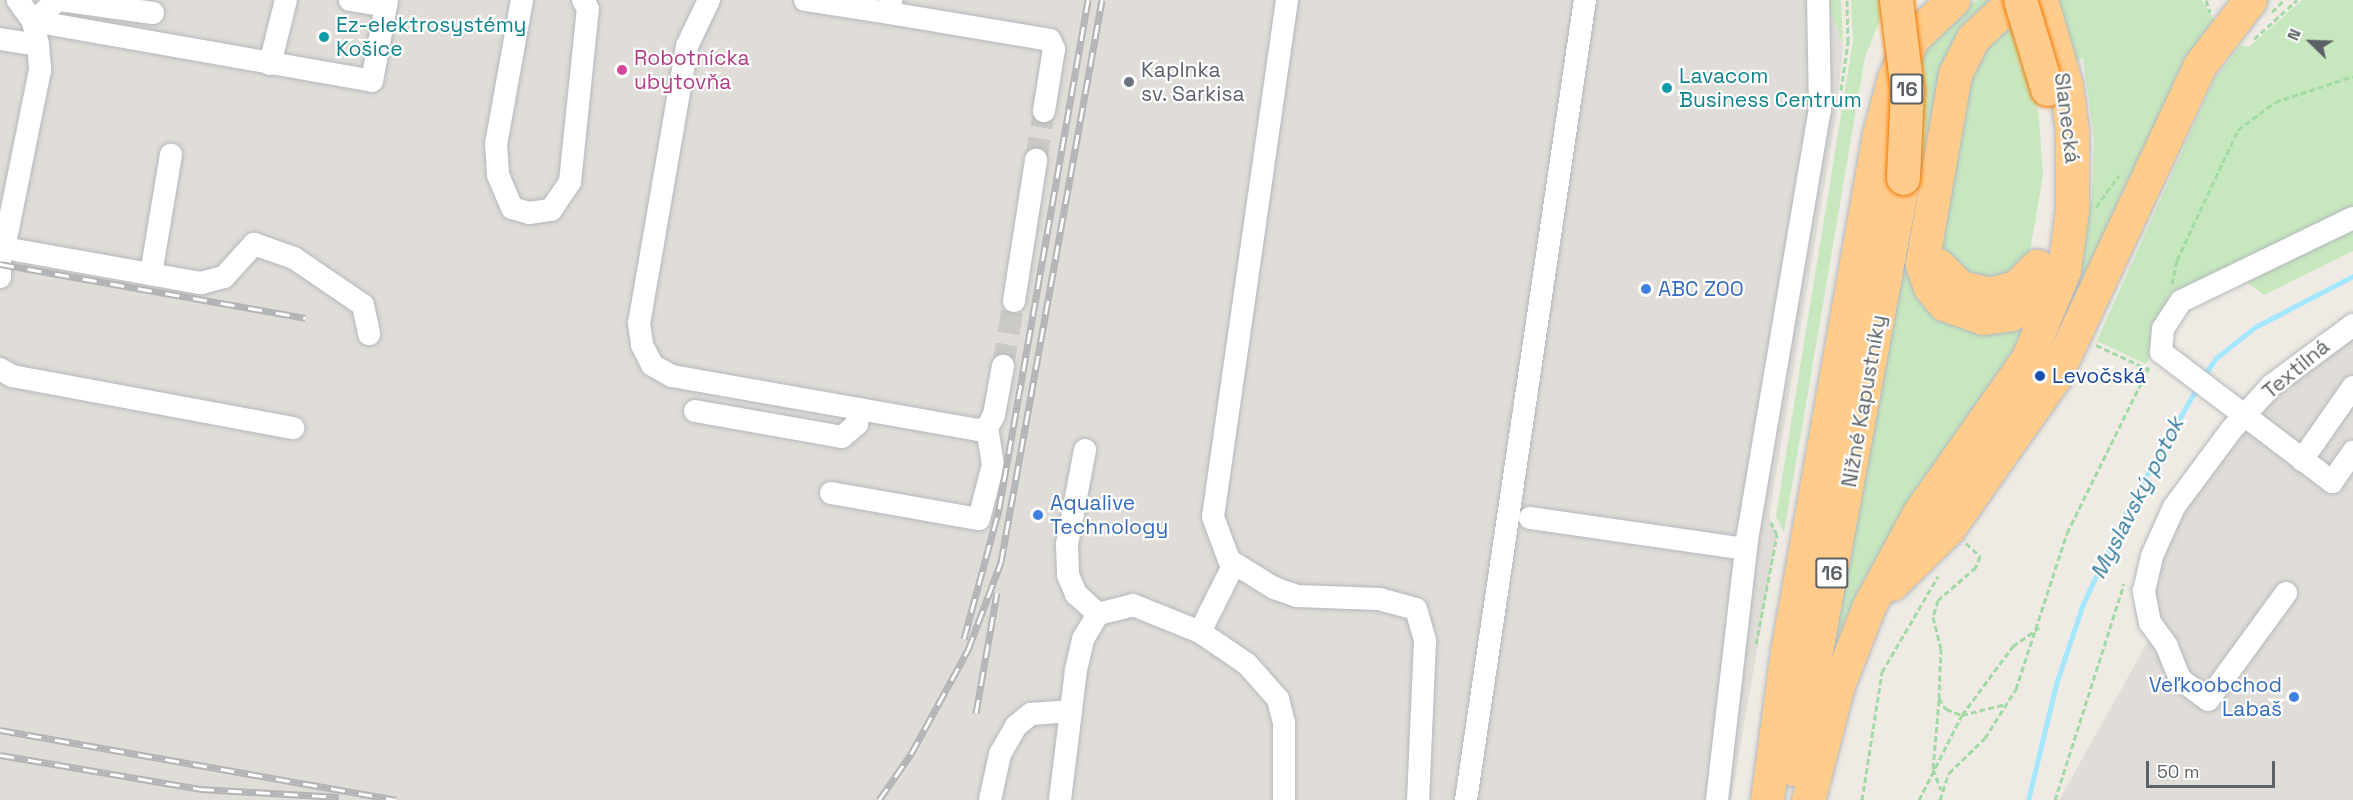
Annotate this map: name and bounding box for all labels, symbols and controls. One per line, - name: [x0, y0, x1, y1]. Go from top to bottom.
- place label: Ez-elektrosystémy Košice: [336, 12, 526, 62]
- north arrow: [2281, 12, 2341, 72]
- text: N: [2282, 26, 2306, 44]
- marker: Ez-elektrosystémy Košice: [317, 30, 331, 44]
- place label: Robotnícka ubytovňa: [634, 45, 750, 95]
- place label: Kaplnka sv. Sarkisa: [1141, 57, 1245, 107]
- marker: Robotnícka ubytovňa: [615, 63, 629, 77]
- place label: Lavacom Business Centrum: [1679, 63, 1862, 113]
- street label: Slanecká: [2049, 71, 2085, 165]
- road number: 16: [1889, 72, 1925, 106]
- marker: Kaplnka sv. Sarkisa: [1122, 75, 1136, 89]
- marker: Lavacom Business Centrum: [1660, 81, 1674, 95]
- place label: ABC ZOO: [1658, 276, 1744, 302]
- marker: ABC ZOO: [1639, 282, 1653, 296]
- street label: Nižné Kapustníky: [1836, 313, 1892, 489]
- street label: Textilná: [2258, 334, 2334, 404]
- place label: Levočská: [2052, 363, 2146, 389]
- marker: Levočská: [2033, 369, 2047, 383]
- water label: Myslavský potok: [2085, 413, 2189, 583]
- place label: Aqualive Technology: [1050, 490, 1168, 540]
- marker: Aqualive Technology: [1031, 508, 1045, 522]
- road number: 16: [1814, 556, 1850, 590]
- place label: Veľkoobchod Labaš: [2149, 672, 2282, 722]
- marker: Veľkoobchod Labaš: [2287, 690, 2301, 704]
- scale bar: [2149, 749, 2278, 787]
- text: 50 m: [2157, 760, 2199, 783]

